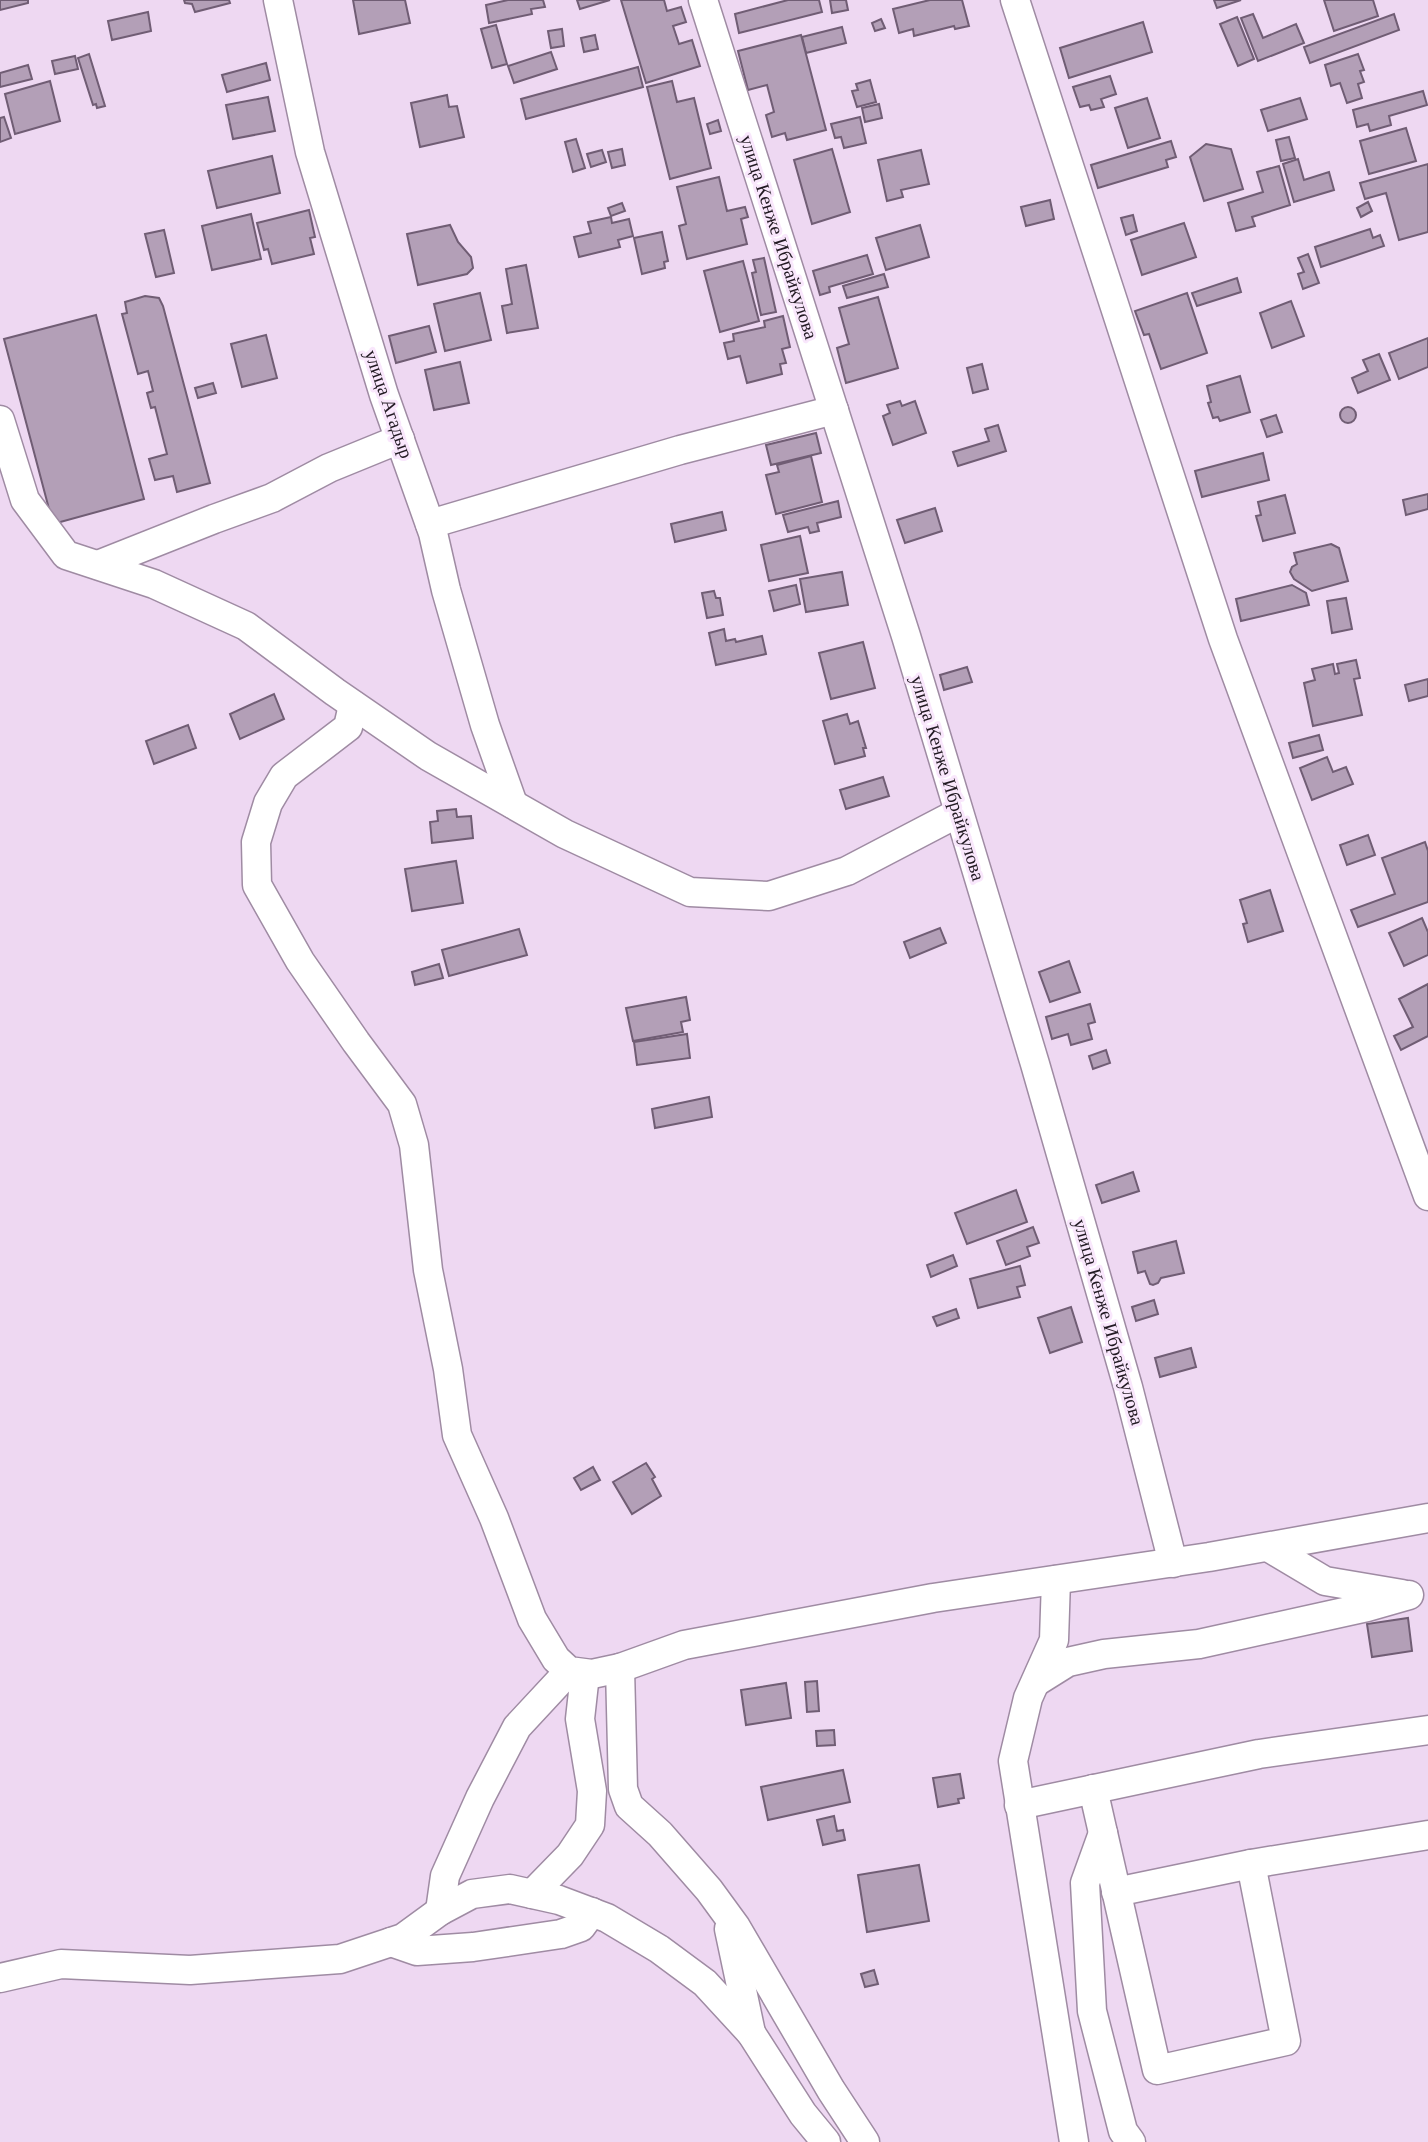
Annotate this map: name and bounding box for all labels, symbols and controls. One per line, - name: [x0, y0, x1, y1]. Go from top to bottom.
- street label: улица Кенже Ибрайкулова: [736, 132, 822, 342]
- street label: улица Агадыр: [361, 347, 417, 461]
- street label: улица Кенже Ибрайкулова: [907, 673, 989, 884]
- street label: улица Кенже Ибрайкулова: [1069, 1216, 1149, 1428]

